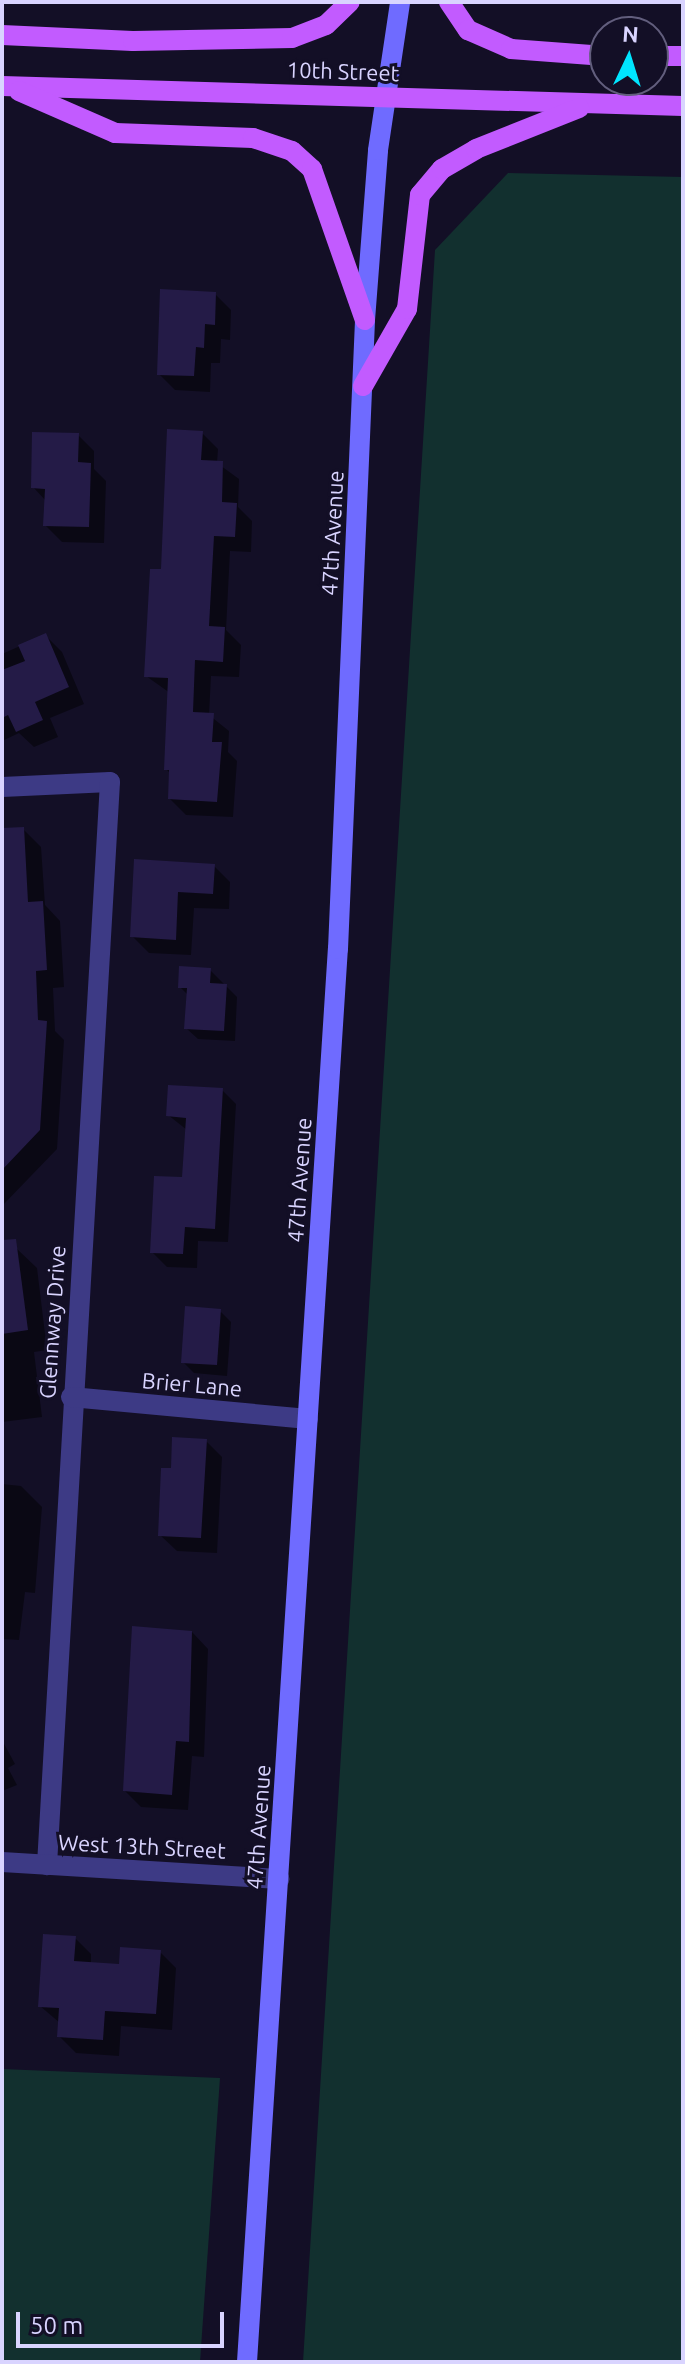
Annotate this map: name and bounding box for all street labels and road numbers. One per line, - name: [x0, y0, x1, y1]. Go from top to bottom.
- street label: 10th Street: [286, 56, 400, 86]
- street label: 47th Avenue: [316, 470, 348, 596]
- street label: 47th Avenue: [281, 1117, 317, 1243]
- street label: Glennway Drive: [33, 1244, 71, 1400]
- street label: Brier Lane: [141, 1366, 243, 1402]
- street label: 47th Avenue: [240, 1764, 276, 1890]
- street label: West 13th Street: [57, 1828, 227, 1864]

